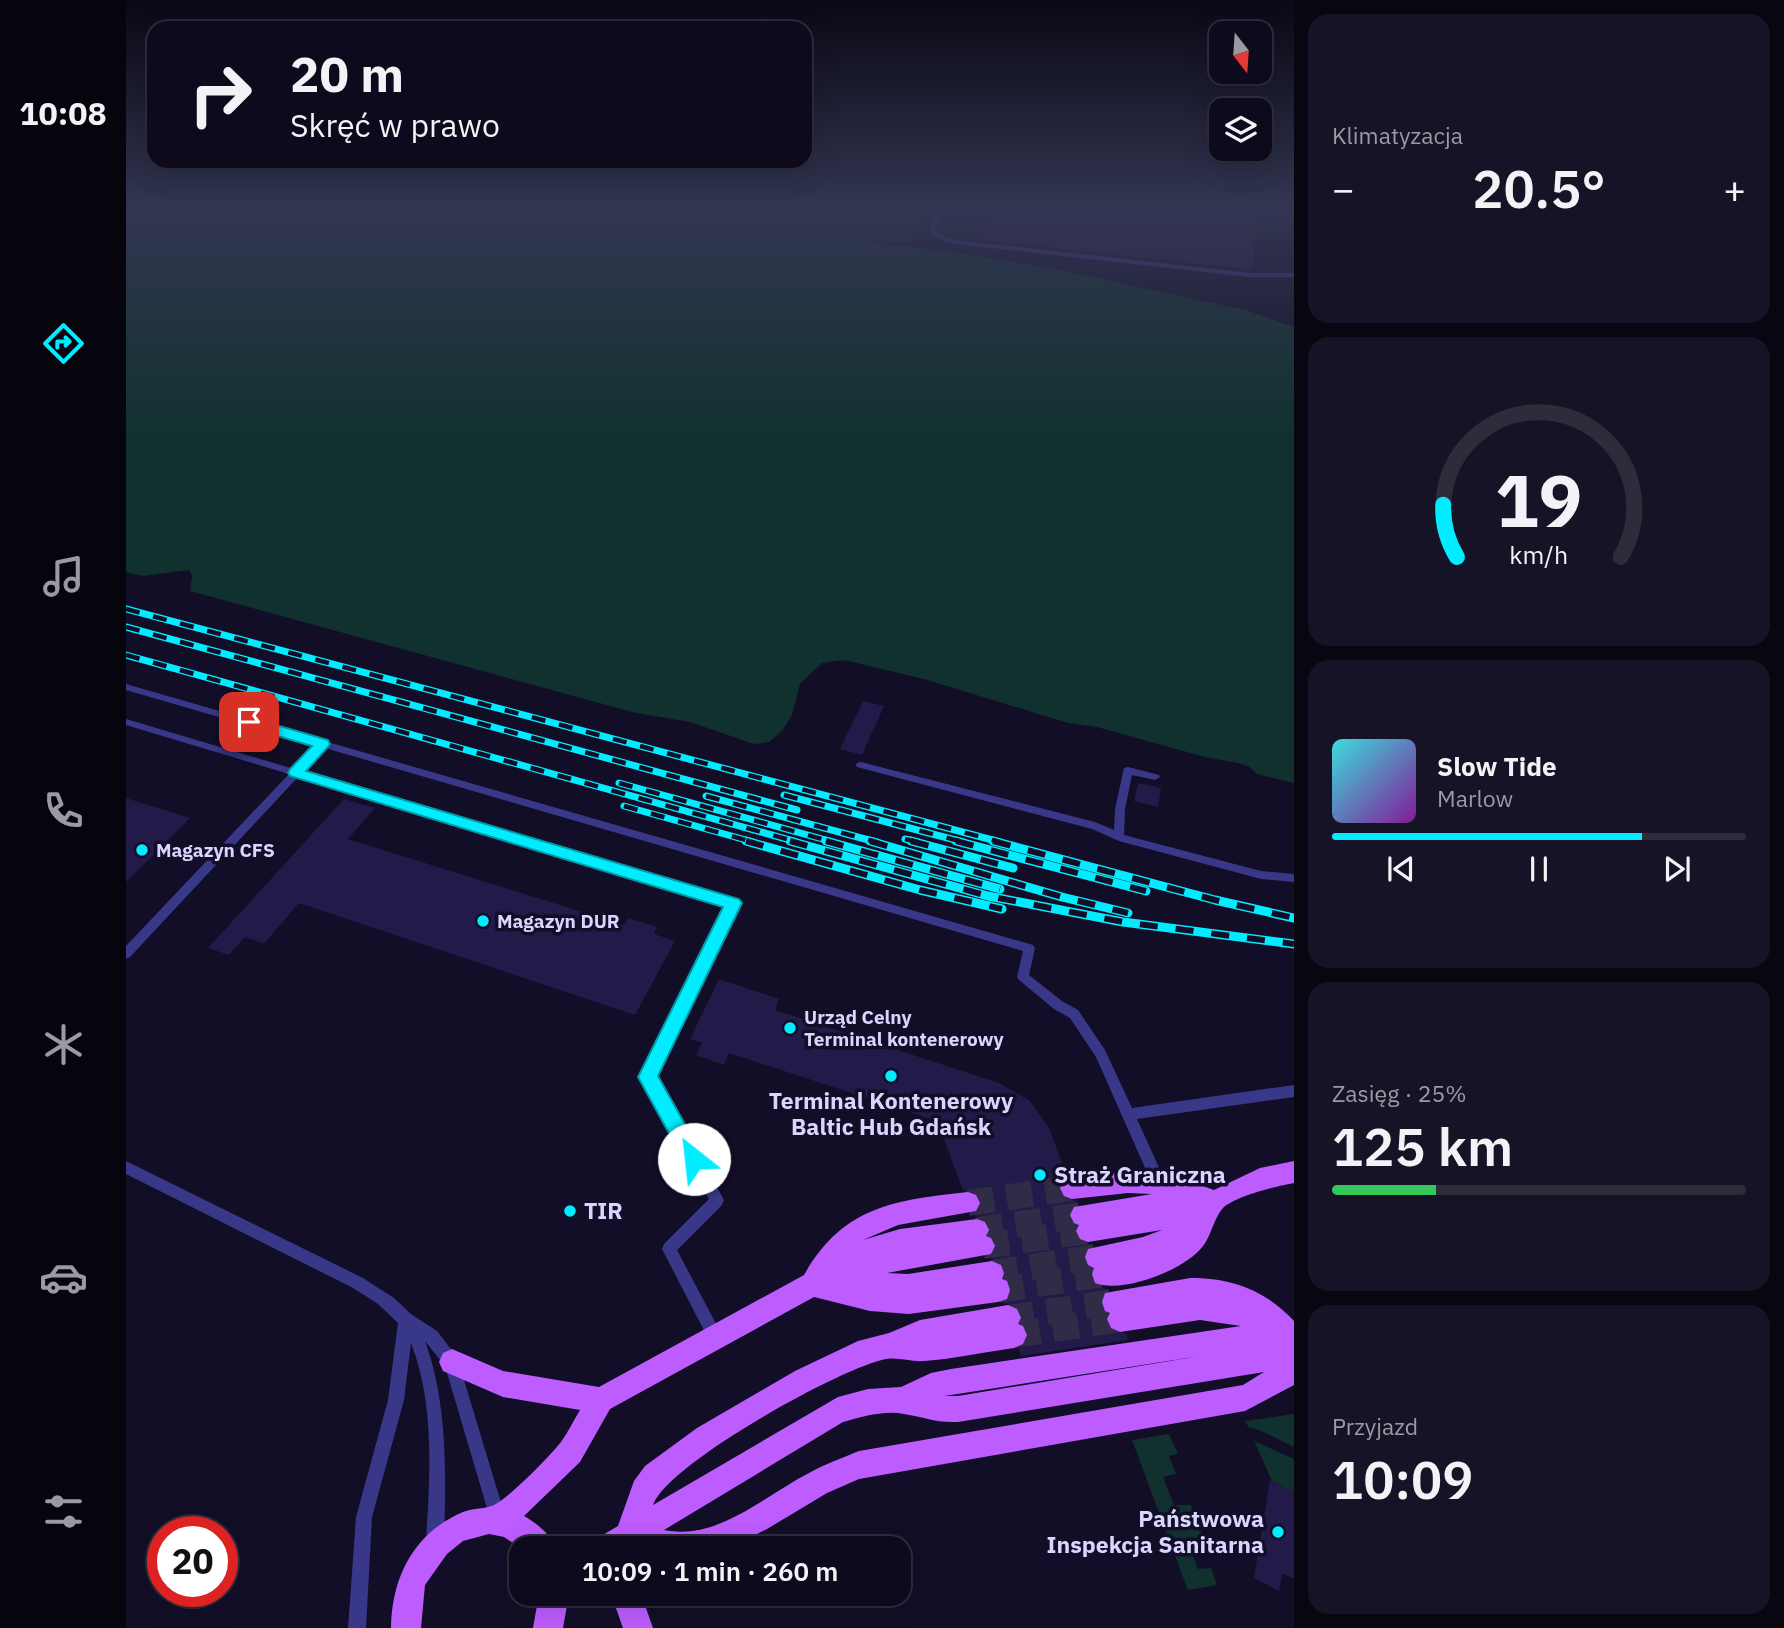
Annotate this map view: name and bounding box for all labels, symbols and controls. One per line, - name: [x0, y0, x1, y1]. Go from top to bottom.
- north arrow: [1209, 21, 1272, 84]
- map controls: [1209, 21, 1272, 161]
- text: 20 m: [290, 42, 404, 105]
- icon: right: [175, 49, 266, 140]
- text: 10:08: [19, 92, 107, 134]
- button: layers: [1209, 98, 1272, 161]
- text: Skręć w prawo: [290, 104, 500, 146]
- text: Klimatyzacja: [1332, 120, 1463, 150]
- text: 20.5°: [1472, 155, 1606, 222]
- text: −: [1332, 164, 1355, 213]
- text: +: [1723, 164, 1746, 213]
- icon: directions: [39, 319, 88, 368]
- text: 19: [1495, 453, 1583, 548]
- text: km/h: [1510, 538, 1568, 571]
- icon: music: [39, 552, 88, 601]
- pin: [219, 692, 279, 752]
- icon: arrive: [230, 703, 268, 741]
- text: Slow Tide: [1437, 749, 1557, 783]
- text: Marlow: [1437, 783, 1513, 813]
- icon: phone: [39, 786, 88, 835]
- place label: Magazyn CFS: [156, 838, 275, 862]
- marker: Magazyn CFS: [134, 842, 150, 858]
- icon: previous: [1382, 850, 1420, 888]
- icon: pause: [1520, 850, 1558, 888]
- icon: next: [1658, 850, 1696, 888]
- place label: Magazyn DUR: [497, 909, 620, 933]
- marker: Magazyn DUR: [475, 913, 491, 929]
- place label: Urząd Celny Terminal kontenerowy: [804, 1005, 1004, 1051]
- icon: climate: [39, 1020, 88, 1069]
- marker: Urząd Celny Terminal kontenerowy: [782, 1020, 798, 1036]
- marker: Terminal Kontenerowy Baltic Hub Gdańsk: [883, 1068, 899, 1084]
- text: Zasięg · 25%: [1332, 1078, 1467, 1108]
- place label: Terminal Kontenerowy Baltic Hub Gdańsk: [769, 1085, 1014, 1141]
- text: 125 km: [1332, 1113, 1513, 1180]
- position arrow: [657, 1122, 731, 1196]
- place label: Straż Graniczna: [1054, 1159, 1226, 1189]
- marker: Straż Graniczna: [1032, 1167, 1048, 1183]
- place label: TIR: [584, 1195, 623, 1225]
- marker: TIR: [562, 1203, 578, 1219]
- icon: car: [39, 1253, 88, 1302]
- text: Przyjazd: [1332, 1411, 1418, 1441]
- text: 10:09: [1332, 1446, 1473, 1513]
- icon: filters: [39, 1487, 88, 1536]
- place label: Państwowa Inspekcja Sanitarna: [1047, 1503, 1264, 1559]
- speed limit sign: 20: [147, 1516, 238, 1607]
- marker: Państwowa Inspekcja Sanitarna: [1270, 1524, 1286, 1540]
- text: 10:09 · 1 min · 260 m: [582, 1554, 838, 1588]

